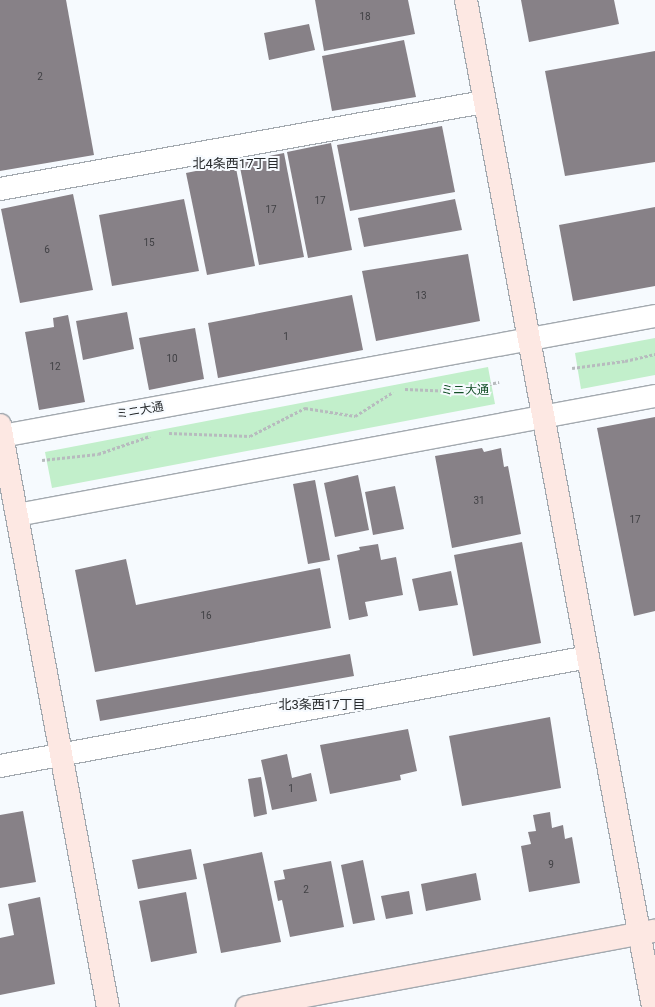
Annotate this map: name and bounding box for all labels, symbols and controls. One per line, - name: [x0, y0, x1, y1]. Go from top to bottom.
- house number: 18: [359, 11, 371, 23]
- house number: 2: [37, 71, 43, 83]
- district label: 北4条西17丁目: [193, 156, 279, 172]
- house number: 17: [314, 195, 326, 207]
- house number: 17: [265, 204, 277, 216]
- house number: 15: [143, 237, 155, 249]
- house number: 6: [44, 244, 50, 256]
- house number: 13: [415, 290, 427, 302]
- house number: 1: [283, 331, 289, 343]
- house number: 10: [166, 353, 178, 365]
- house number: 12: [49, 361, 61, 373]
- park label: ミニ大通: [441, 384, 489, 398]
- street label: ミニ大通: [115, 400, 165, 422]
- house number: 31: [473, 495, 485, 507]
- house number: 17: [629, 514, 641, 526]
- house number: 16: [200, 610, 212, 622]
- district label: 北3条西17丁目: [279, 697, 365, 713]
- house number: 1: [288, 783, 294, 795]
- house number: 9: [548, 859, 554, 871]
- house number: 2: [303, 884, 309, 896]

